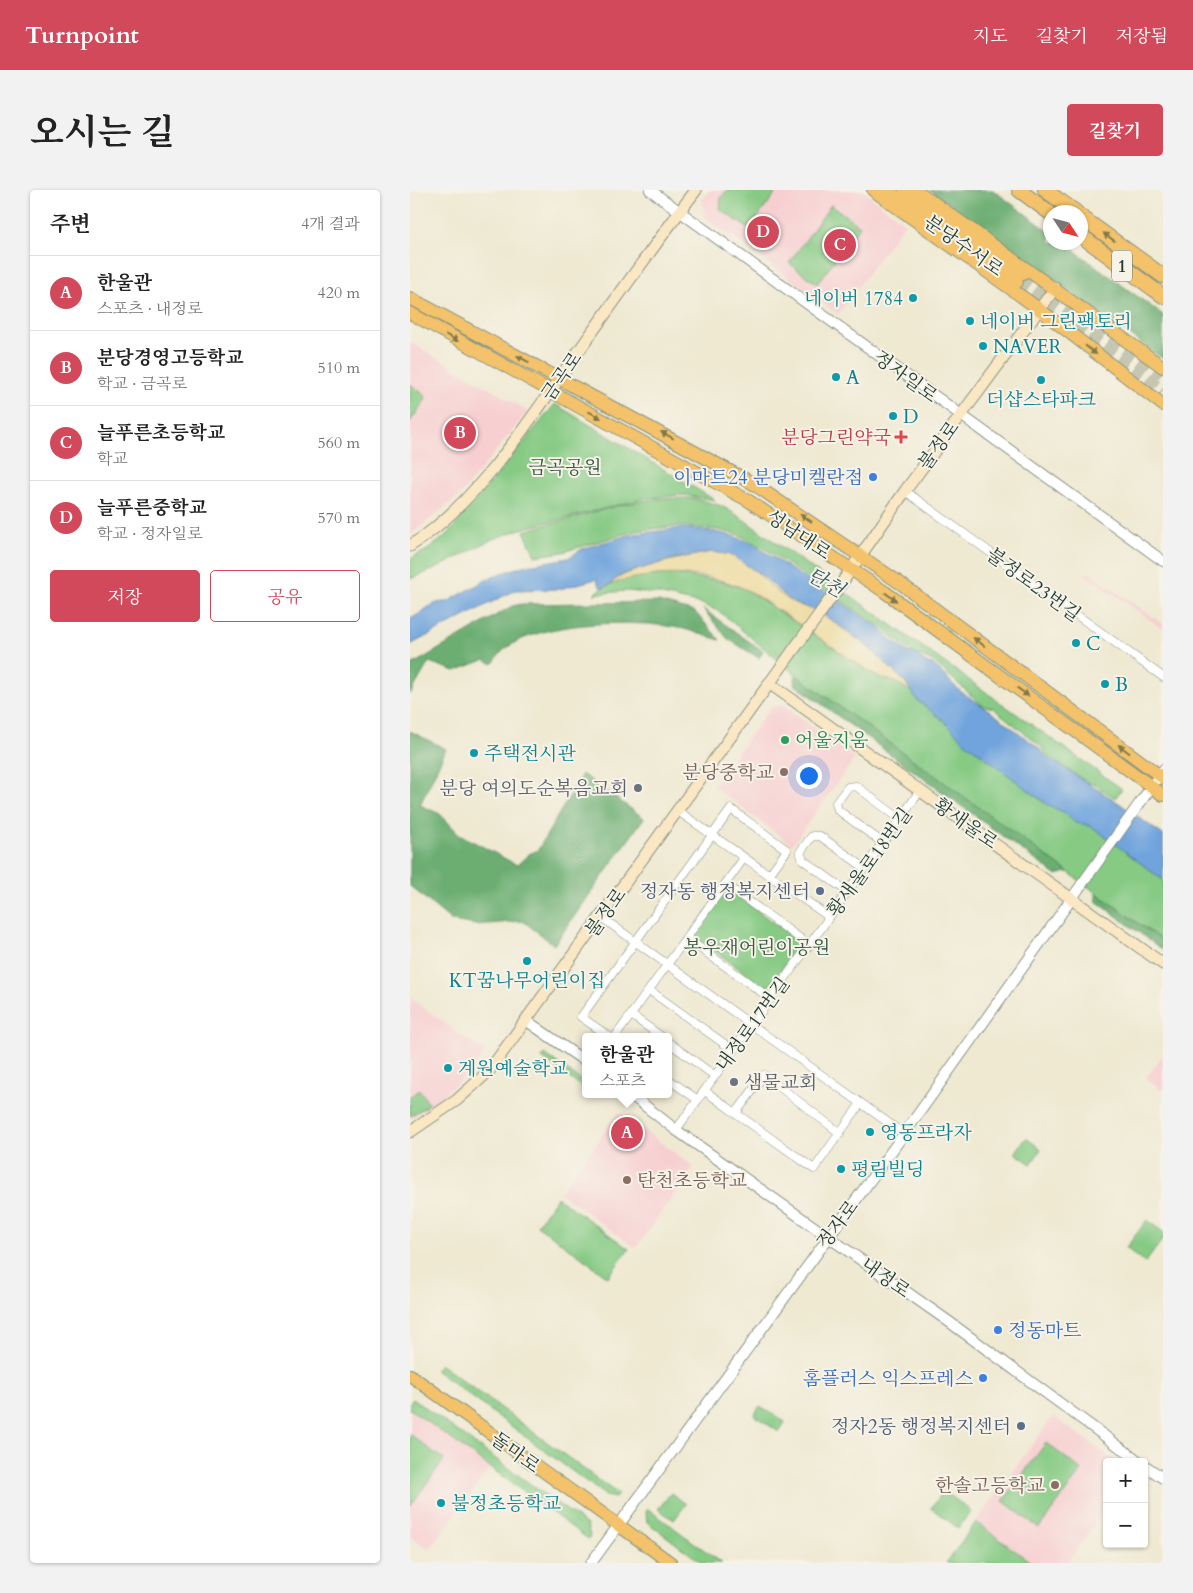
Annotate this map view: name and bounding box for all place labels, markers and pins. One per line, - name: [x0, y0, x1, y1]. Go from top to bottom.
- pin: D: [747, 213, 779, 251]
- pin: C: [824, 226, 856, 264]
- place label: 네이버 1784: [804, 286, 903, 312]
- marker: 네이버 1784: [907, 292, 919, 304]
- place label: 네이버 그린팩토리: [980, 309, 1132, 335]
- marker: 네이버 그린팩토리: [964, 315, 976, 327]
- place label: NAVER: [993, 334, 1062, 360]
- marker: NAVER: [977, 340, 989, 352]
- place label: A: [846, 365, 860, 391]
- marker: A: [830, 371, 842, 383]
- marker: 더샵스타파크: [1035, 374, 1047, 386]
- place label: 더샵스타파크: [986, 387, 1096, 413]
- place label: D: [903, 404, 918, 430]
- marker: D: [887, 410, 899, 422]
- pin: B: [444, 414, 476, 452]
- place label: 분당그린약국: [781, 425, 891, 451]
- marker: 분당그린약국: [895, 431, 907, 443]
- place label: 이마트24 분당미켈란점: [673, 465, 863, 491]
- marker: 이마트24 분당미켈란점: [867, 471, 879, 483]
- place label: C: [1086, 631, 1101, 657]
- marker: C: [1070, 637, 1082, 649]
- place label: B: [1115, 672, 1128, 698]
- marker: B: [1099, 678, 1111, 690]
- place label: 어울지움: [795, 728, 868, 754]
- marker: 어울지움: [779, 734, 791, 746]
- place label: 주택전시관: [484, 741, 576, 767]
- marker: 주택전시관: [468, 747, 480, 759]
- place label: 분당중학교: [682, 760, 774, 786]
- marker: 분당중학교: [778, 766, 790, 778]
- place label: 분당 여의도순복음교회: [439, 776, 628, 802]
- marker: 분당 여의도순복음교회: [632, 782, 644, 794]
- place label: 정자동 행정복지센터: [640, 879, 810, 905]
- marker: 정자동 행정복지센터: [814, 885, 826, 897]
- marker: KT꿈나무어린이집: [521, 955, 533, 967]
- place label: KT꿈나무어린이집: [449, 968, 605, 994]
- place label: 계원예술학교: [458, 1056, 568, 1082]
- marker: 계원예술학교: [442, 1062, 454, 1074]
- place label: 샘물교회: [744, 1070, 817, 1096]
- marker: 샘물교회: [728, 1076, 740, 1088]
- pin: A: [611, 1114, 643, 1152]
- place label: 영동프라자: [880, 1120, 972, 1146]
- marker: 영동프라자: [864, 1126, 876, 1138]
- place label: 평림빌딩: [851, 1157, 924, 1183]
- marker: 평림빌딩: [835, 1163, 847, 1175]
- place label: 탄천초등학교: [637, 1168, 747, 1194]
- marker: 탄천초등학교: [621, 1174, 633, 1186]
- place label: 정동마트: [1008, 1318, 1081, 1344]
- marker: 정동마트: [992, 1324, 1004, 1336]
- place label: 홈플러스 익스프레스: [803, 1366, 973, 1392]
- marker: 홈플러스 익스프레스: [977, 1372, 989, 1384]
- place label: 정자2동 행정복지센터: [831, 1414, 1011, 1440]
- marker: 정자2동 행정복지센터: [1015, 1420, 1027, 1432]
- place label: 한솔고등학교: [935, 1473, 1045, 1499]
- marker: 한솔고등학교: [1049, 1479, 1061, 1491]
- place label: 불정초등학교: [451, 1491, 561, 1517]
- marker: 불정초등학교: [435, 1497, 447, 1509]

